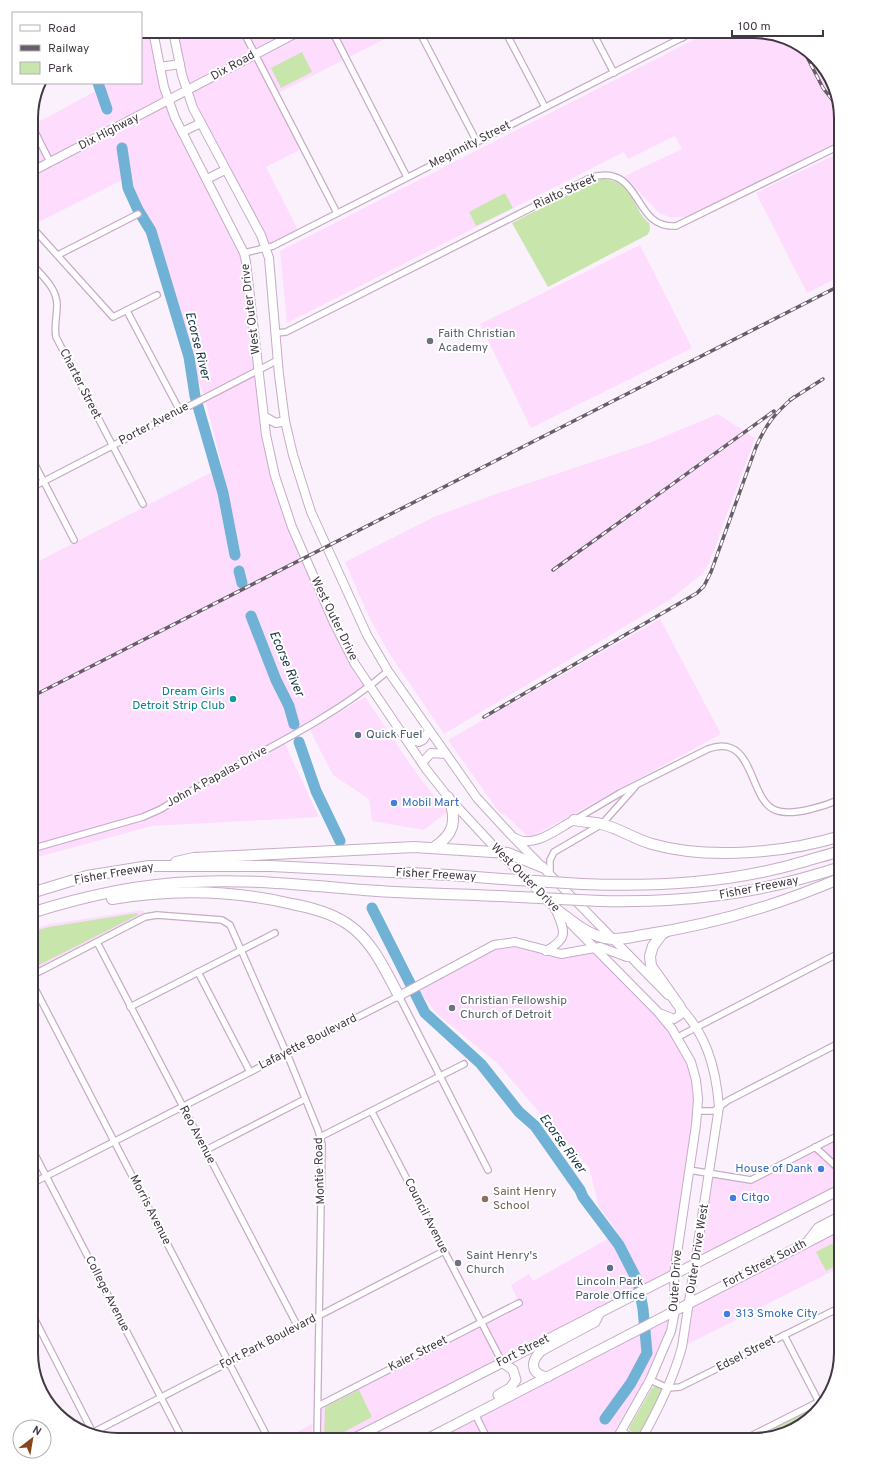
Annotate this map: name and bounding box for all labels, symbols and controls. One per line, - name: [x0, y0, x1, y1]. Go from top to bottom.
- legend: [12, 12, 142, 84]
- scale bar: [732, 12, 823, 38]
- text: 100 m: [738, 19, 771, 35]
- text: Road: [48, 21, 76, 37]
- text: Railway: [48, 41, 89, 57]
- street label: Dix Road: [208, 47, 258, 85]
- text: Park: [48, 61, 73, 77]
- street label: Dix Highway: [76, 110, 142, 154]
- street label: Meginnity Street: [427, 118, 513, 172]
- street label: Rialto Street: [531, 170, 599, 214]
- street label: West Outer Drive: [237, 263, 265, 355]
- water label: Ecorse River: [181, 310, 213, 383]
- place label: Faith Christian Academy: [438, 326, 515, 356]
- marker: Faith Christian Academy: [425, 336, 435, 346]
- street label: Charter Street: [55, 346, 105, 422]
- street label: Porter Avenue: [116, 399, 192, 449]
- street label: West Outer Drive: [307, 574, 361, 664]
- water label: Ecorse River: [265, 629, 307, 700]
- place label: Dream Girls Detroit Strip Club: [132, 684, 225, 714]
- marker: Dream Girls Detroit Strip Club: [228, 694, 238, 704]
- place label: Quick Fuel: [366, 727, 422, 743]
- marker: Quick Fuel: [353, 730, 363, 740]
- street label: John A Papalas Drive: [164, 743, 270, 811]
- place label: Mobil Mart: [402, 795, 459, 811]
- marker: Mobil Mart: [389, 798, 399, 808]
- street label: West Outer Drive: [487, 840, 563, 916]
- street label: Fisher Freeway: [73, 859, 155, 889]
- street label: Fisher Freeway: [395, 865, 477, 885]
- street label: Fisher Freeway: [718, 872, 800, 904]
- place label: Christian Fellowship Church of Detroit: [460, 993, 567, 1023]
- marker: Christian Fellowship Church of Detroit: [447, 1003, 457, 1013]
- street label: Lafayette Boulevard: [256, 1010, 360, 1074]
- street label: Reo Avenue: [175, 1103, 219, 1167]
- water label: Ecorse River: [535, 1111, 590, 1178]
- street label: Montie Road: [311, 1137, 329, 1205]
- place label: House of Dank: [735, 1161, 813, 1177]
- marker: House of Dank: [816, 1164, 826, 1174]
- street label: Morris Avenue: [125, 1172, 175, 1248]
- street label: Council Avenue: [400, 1175, 452, 1257]
- place label: Saint Henry School: [493, 1184, 557, 1214]
- place label: Citgo: [741, 1190, 770, 1206]
- marker: Citgo: [728, 1193, 738, 1203]
- marker: Saint Henry School: [480, 1194, 490, 1204]
- street label: Outer Drive West: [683, 1203, 713, 1295]
- street label: Fort Street South: [720, 1236, 810, 1292]
- place label: Saint Henry's Church: [466, 1248, 538, 1278]
- street label: Outer Drive: [666, 1249, 686, 1313]
- street label: College Avenue: [81, 1253, 133, 1335]
- marker: Saint Henry's Church: [453, 1258, 463, 1268]
- marker: Lincoln Park Parole Office: [605, 1263, 615, 1273]
- place label: Lincoln Park Parole Office: [575, 1274, 645, 1304]
- place label: 313 Smoke City: [735, 1306, 818, 1322]
- marker: 313 Smoke City: [722, 1309, 732, 1319]
- street label: Fort Park Boulevard: [217, 1311, 319, 1373]
- street label: Fort Street: [494, 1331, 552, 1371]
- street label: Kaier Street: [386, 1332, 450, 1376]
- street label: Edsel Street: [714, 1332, 778, 1376]
- north arrow: [12, 1419, 52, 1459]
- text: N: [30, 1423, 44, 1439]

